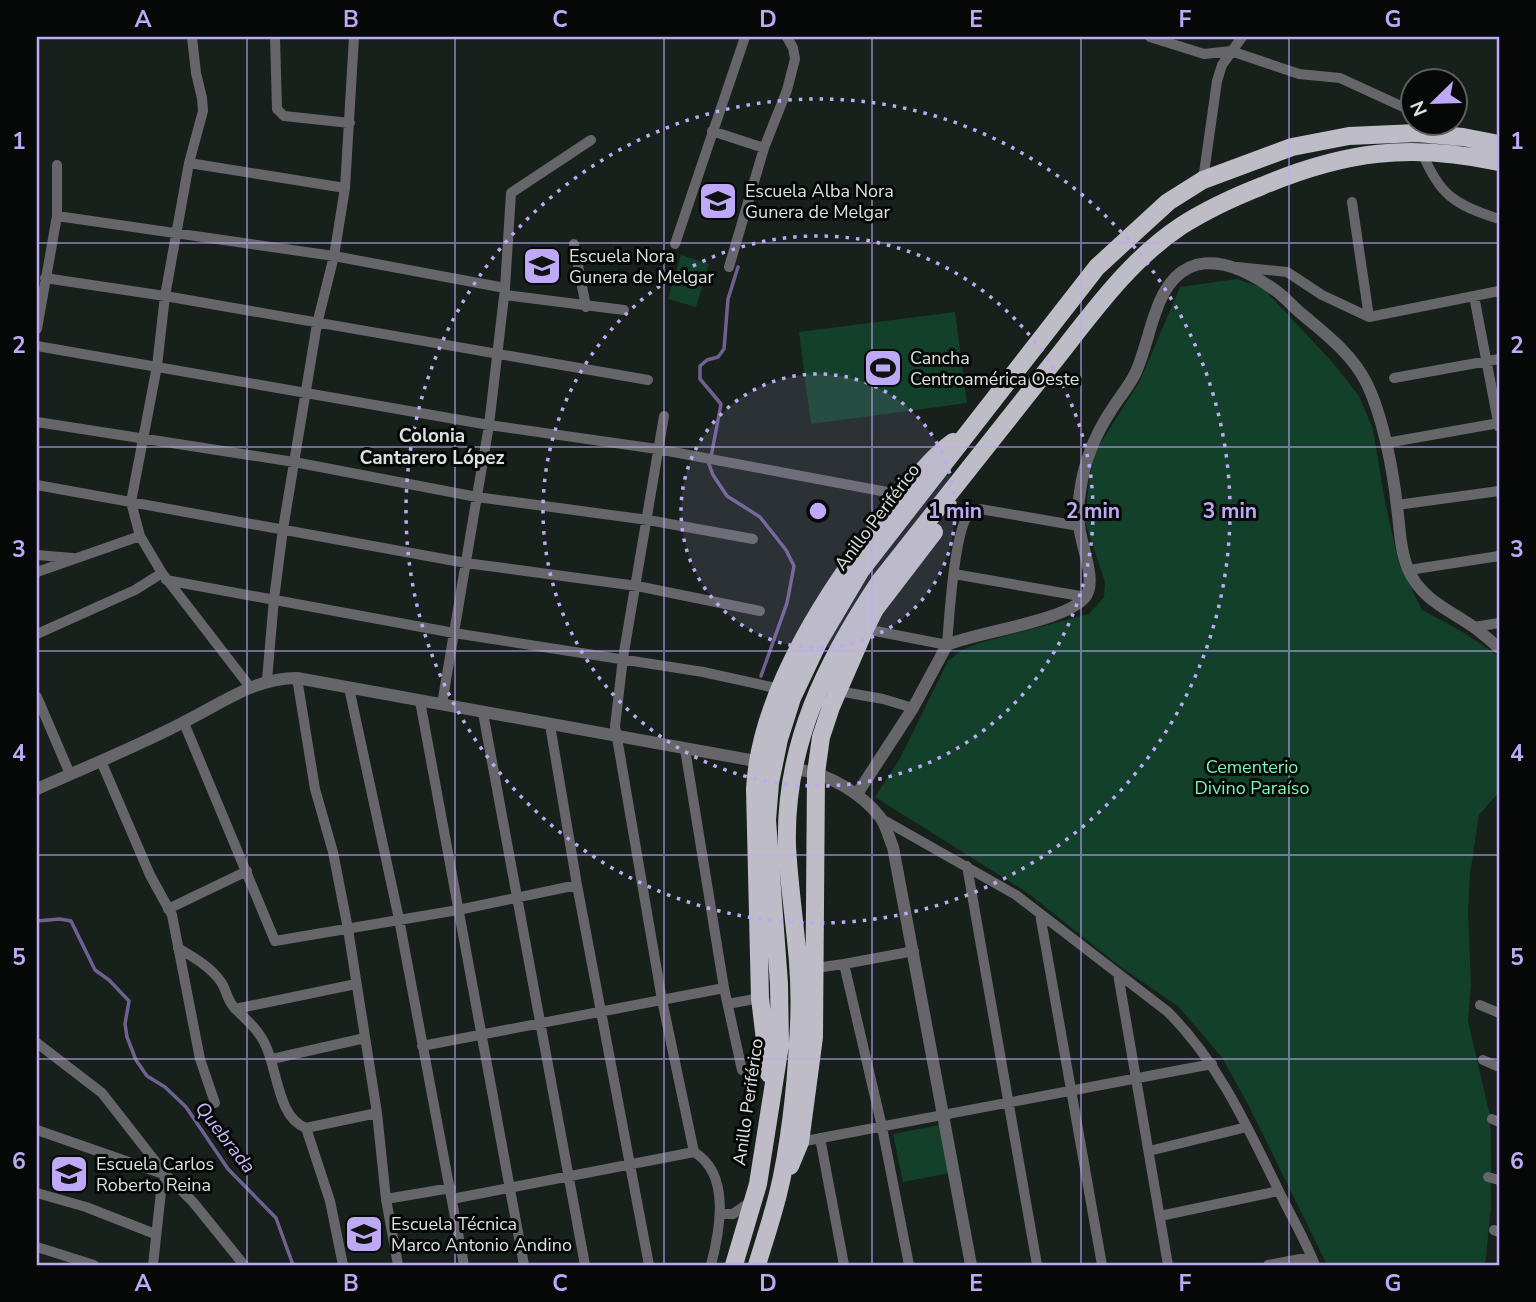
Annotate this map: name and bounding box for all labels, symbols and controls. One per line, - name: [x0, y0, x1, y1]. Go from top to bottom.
- text: A: [134, 4, 152, 35]
- text: B: [343, 4, 359, 35]
- text: C: [552, 4, 568, 35]
- text: D: [759, 4, 777, 35]
- text: E: [969, 4, 983, 35]
- text: F: [1179, 4, 1192, 35]
- text: G: [1385, 4, 1401, 35]
- north arrow: [1400, 66, 1470, 136]
- text: N: [1405, 97, 1434, 120]
- text: 1: [12, 126, 26, 157]
- text: 1: [1510, 126, 1524, 157]
- place label: Escuela Alba Nora Gunera de Melgar: [745, 179, 894, 224]
- school or university icon: Escuela Alba Nora Gunera de Melgar: [697, 180, 739, 222]
- place label: Escuela Nora Gunera de Melgar: [569, 244, 714, 289]
- school or university icon: Escuela Nora Gunera de Melgar: [521, 245, 563, 287]
- text: 2: [12, 330, 26, 361]
- text: 2: [1510, 330, 1524, 361]
- place label: Cancha Centroamérica Oeste: [910, 346, 1079, 391]
- sports icon: Cancha Centroamérica Oeste: [862, 347, 904, 389]
- district label: Colonia Cantarero López: [360, 423, 504, 471]
- street label: Anillo Periférico: [829, 459, 925, 575]
- text: 1 min: [928, 497, 982, 525]
- text: 2 min: [1066, 497, 1120, 525]
- text: 3 min: [1203, 497, 1257, 525]
- centre of rings: [806, 499, 830, 523]
- text: 3: [12, 534, 26, 565]
- text: 3: [1510, 534, 1524, 565]
- text: 4: [12, 738, 26, 769]
- text: 4: [1510, 738, 1524, 769]
- park label: Cementerio Divino Paraíso: [1194, 755, 1310, 800]
- text: 5: [12, 942, 26, 973]
- text: 5: [1510, 942, 1524, 973]
- street label: Anillo Periférico: [727, 1037, 769, 1167]
- water label: Quebrada: [189, 1096, 261, 1179]
- text: 6: [12, 1146, 26, 1177]
- text: 6: [1510, 1146, 1524, 1177]
- place label: Escuela Carlos Roberto Reina: [96, 1152, 214, 1197]
- school or university icon: Escuela Carlos Roberto Reina: [48, 1153, 90, 1195]
- place label: Escuela Técnica Marco Antonio Andino: [391, 1212, 572, 1257]
- school or university icon: Escuela Técnica Marco Antonio Andino: [343, 1213, 385, 1255]
- text: A: [134, 1268, 152, 1299]
- text: B: [343, 1268, 359, 1299]
- text: C: [552, 1268, 568, 1299]
- text: D: [759, 1268, 777, 1299]
- text: E: [969, 1268, 983, 1299]
- text: F: [1179, 1268, 1192, 1299]
- text: G: [1385, 1268, 1401, 1299]

